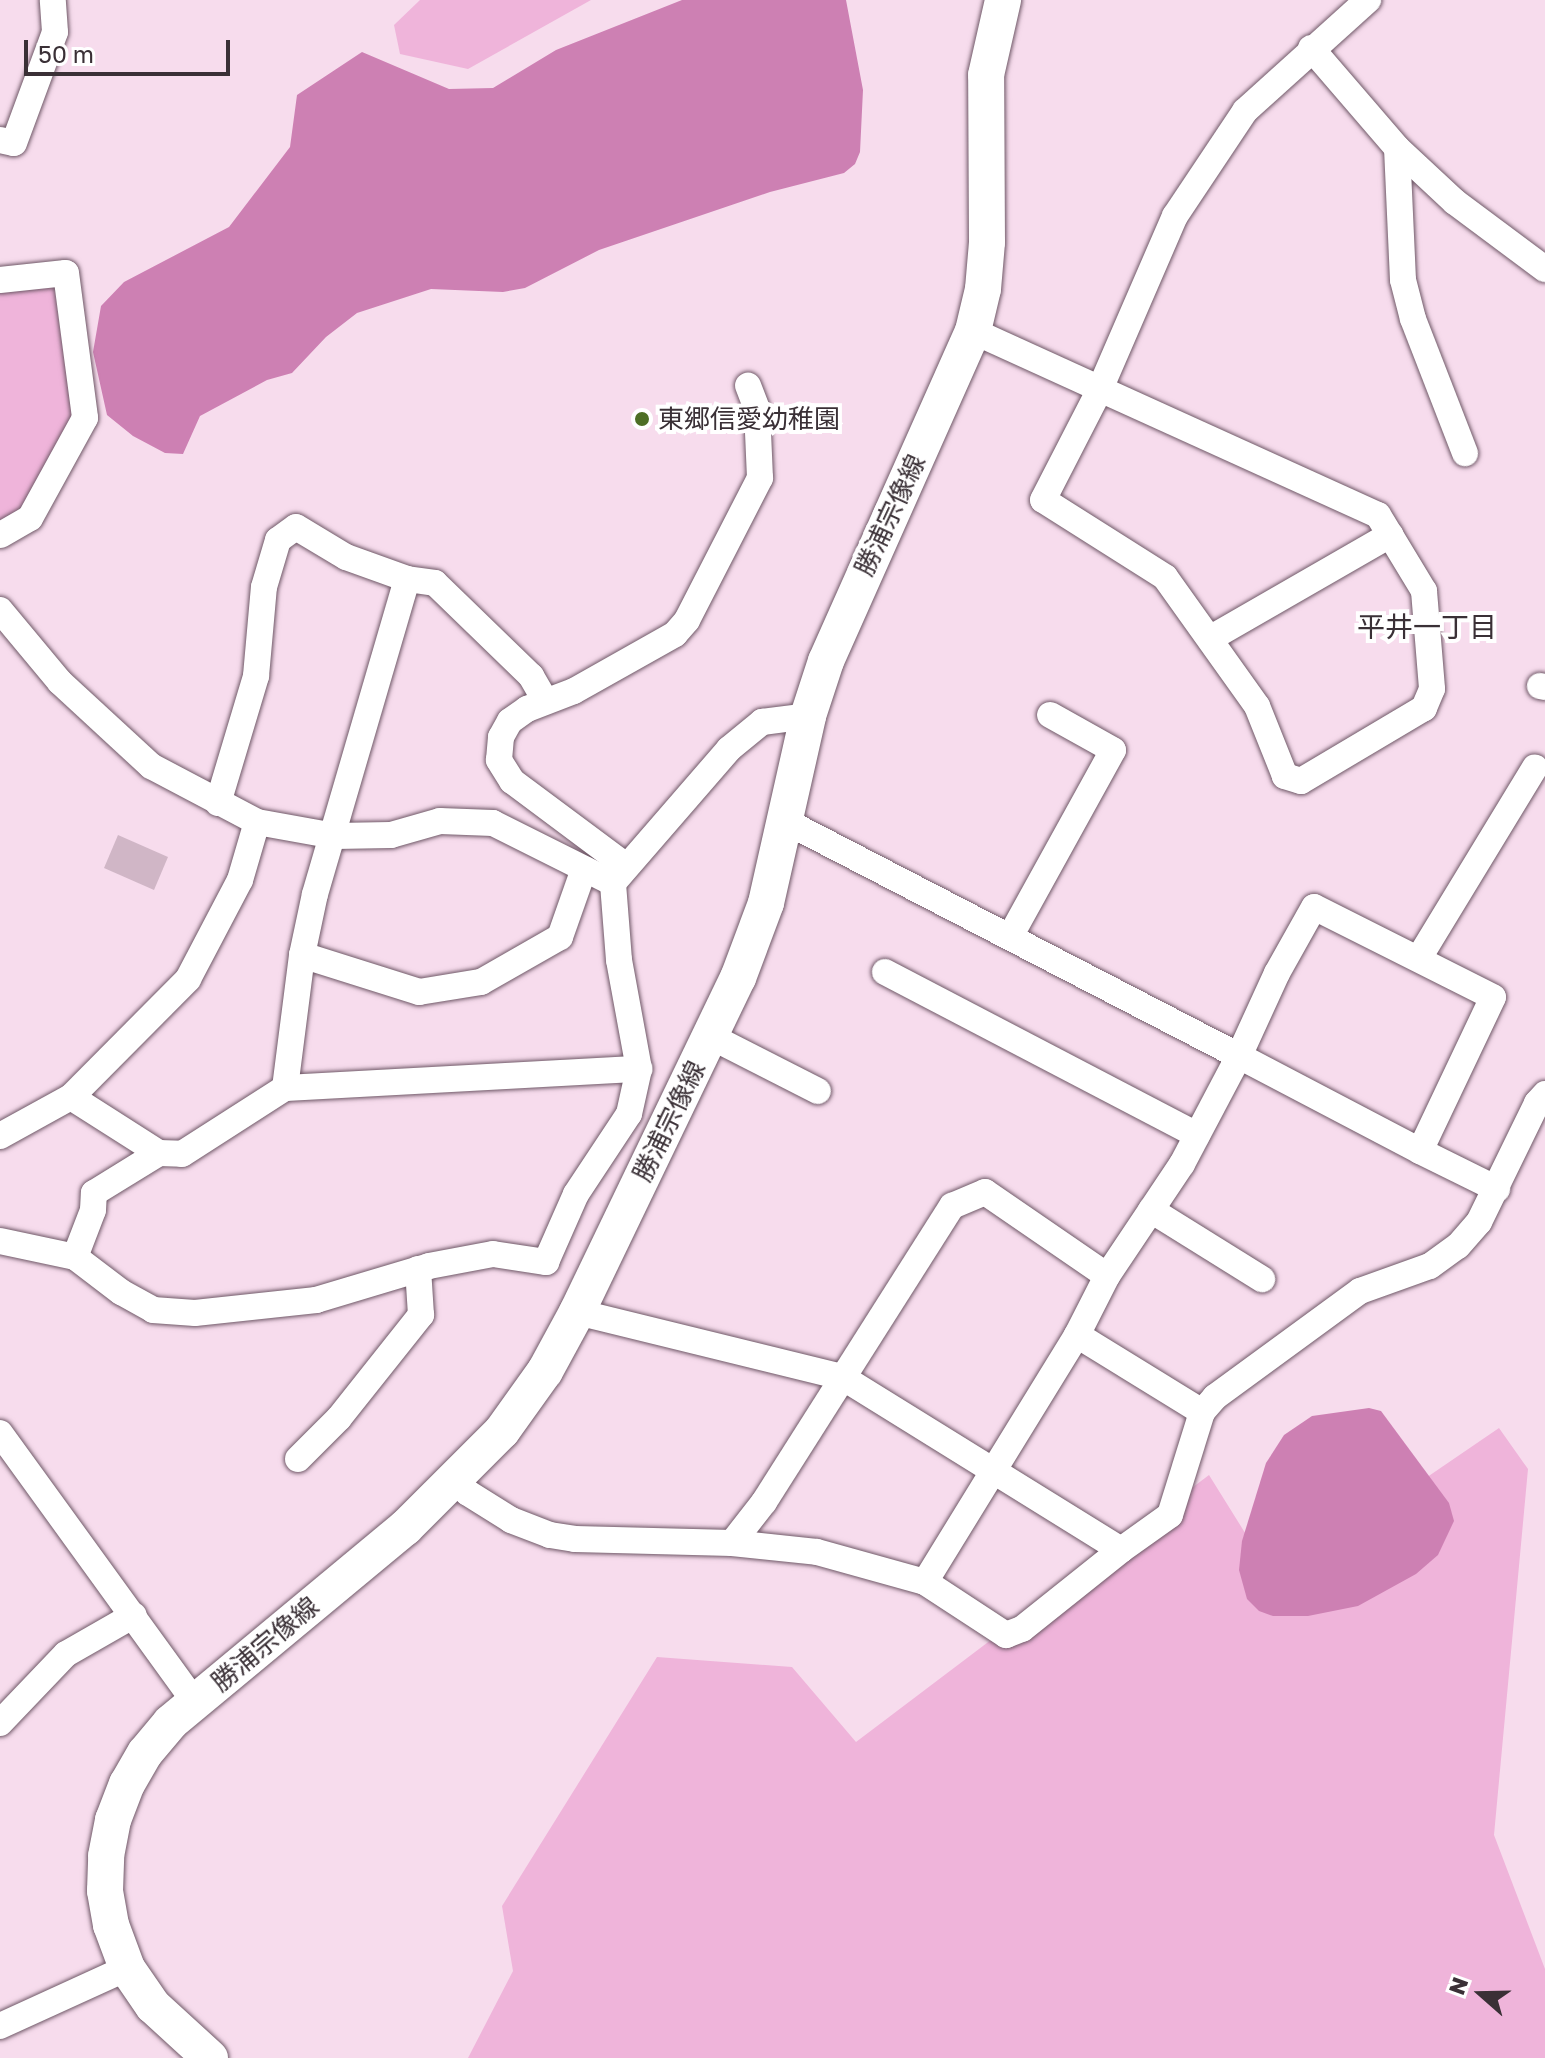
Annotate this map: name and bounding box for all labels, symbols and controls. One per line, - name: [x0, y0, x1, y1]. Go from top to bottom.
- scale bar: [28, 24, 234, 74]
- text: 50 m: [38, 39, 94, 68]
- place label: 東郷信愛幼稚園: [658, 403, 840, 435]
- marker: 東郷信愛幼稚園: [633, 410, 651, 428]
- street label: 勝浦宗像線: [848, 449, 932, 581]
- district label: 平井一丁目: [1357, 610, 1497, 644]
- street label: 勝浦宗像線: [626, 1056, 712, 1186]
- street label: 勝浦宗像線: [205, 1590, 325, 1698]
- north arrow: [1441, 1954, 1521, 2034]
- text: N: [1442, 1973, 1474, 1998]

